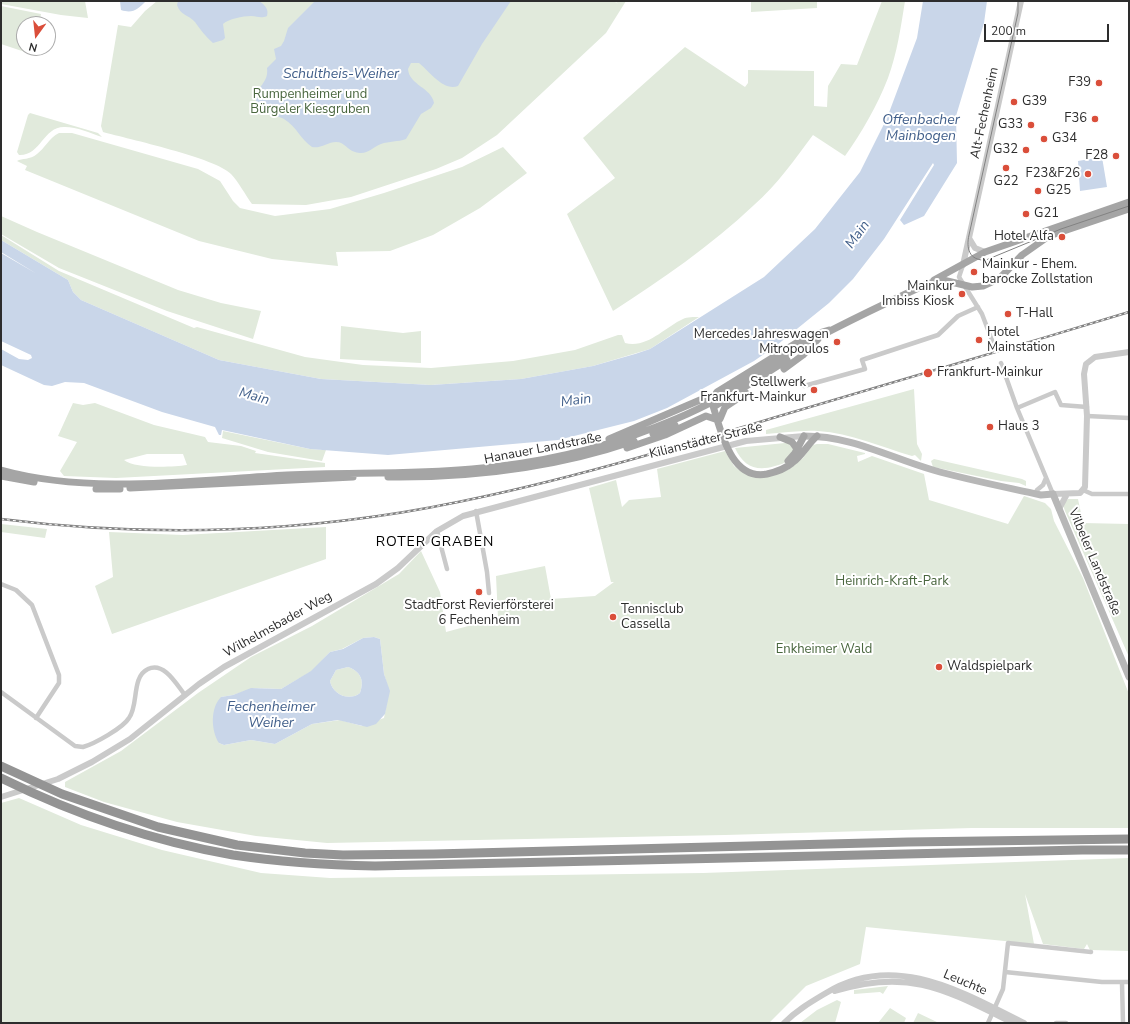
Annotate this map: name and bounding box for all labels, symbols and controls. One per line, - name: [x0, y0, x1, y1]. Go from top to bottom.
- north arrow: [16, 16, 56, 56]
- scale bar: [986, 16, 1111, 42]
- text: 200 m: [991, 23, 1026, 39]
- text: N: [27, 39, 39, 55]
- street label: Alt-Fechenheim: [968, 66, 1002, 160]
- water label: Schultheis-Weiher: [283, 67, 399, 83]
- place label: F39: [1068, 75, 1091, 91]
- marker: F39: [1094, 78, 1104, 88]
- park label: Rumpenheimer und Bürgeler Kiesgruben: [250, 87, 370, 118]
- place label: G39: [1022, 94, 1047, 110]
- marker: G39: [1009, 97, 1019, 107]
- place label: F36: [1064, 111, 1087, 127]
- water label: Offenbacher Mainbogen: [882, 113, 960, 146]
- marker: F36: [1090, 114, 1100, 124]
- place label: G33: [998, 117, 1023, 133]
- marker: G33: [1026, 120, 1036, 130]
- place label: G34: [1052, 131, 1077, 147]
- marker: G34: [1039, 134, 1049, 144]
- place label: G32: [993, 142, 1018, 158]
- marker: G32: [1021, 145, 1031, 155]
- place label: F28: [1085, 148, 1108, 164]
- marker: F28: [1111, 151, 1121, 161]
- marker: G22: [1001, 163, 1011, 173]
- place label: F23&F26: [1026, 166, 1080, 182]
- marker: F23&F26: [1083, 169, 1093, 179]
- place label: G22: [993, 174, 1019, 190]
- place label: G25: [1046, 183, 1071, 199]
- marker: G25: [1033, 186, 1043, 196]
- place label: G21: [1034, 206, 1059, 222]
- marker: G21: [1021, 209, 1031, 219]
- water label: Main: [842, 218, 874, 252]
- place label: Hotel Alfa: [994, 229, 1054, 245]
- marker: Hotel Alfa: [1057, 232, 1067, 242]
- place label: Mainkur - Ehem. barocke Zollstation: [982, 257, 1093, 288]
- marker: Mainkur - Ehem. barocke Zollstation: [969, 267, 979, 277]
- place label: Mainkur Imbiss Kiosk: [882, 279, 954, 310]
- marker: Mainkur Imbiss Kiosk: [957, 289, 967, 299]
- place label: T-Hall: [1016, 306, 1053, 322]
- marker: T-Hall: [1003, 309, 1013, 319]
- place label: Hotel Mainstation: [987, 325, 1055, 356]
- place label: Mercedes Jahreswagen Mitropoulos: [694, 327, 829, 358]
- marker: Hotel Mainstation: [974, 335, 984, 345]
- marker: Mercedes Jahreswagen Mitropoulos: [832, 337, 842, 347]
- place label: Frankfurt-Mainkur: [937, 365, 1043, 381]
- marker: Frankfurt-Mainkur: [922, 367, 934, 379]
- place label: Stellwerk Frankfurt-Mainkur: [700, 375, 806, 406]
- water label: Main: [237, 385, 271, 409]
- marker: Stellwerk Frankfurt-Mainkur: [809, 385, 819, 395]
- water label: Main: [560, 391, 592, 411]
- street label: Kilianstädter Straße: [648, 419, 764, 463]
- place label: Haus 3: [998, 419, 1039, 435]
- marker: Haus 3: [985, 422, 995, 432]
- street label: Hanauer Landstraße: [483, 430, 603, 468]
- street label: Vilbeler Landstraße: [1064, 506, 1124, 618]
- district label: ROTER GRABEN: [376, 535, 494, 551]
- park label: Heinrich-Kraft-Park: [835, 574, 949, 590]
- marker: StadtForst Revierförsterei 6 Fechenheim: [474, 587, 484, 597]
- street label: Wilhelmsbader Weg: [221, 589, 335, 661]
- place label: StadtForst Revierförsterei 6 Fechenheim: [404, 598, 554, 629]
- place label: Tennisclub Cassella: [621, 602, 684, 633]
- marker: Tennisclub Cassella: [608, 612, 618, 622]
- park label: Enkheimer Wald: [776, 642, 872, 658]
- place label: Waldspielpark: [947, 659, 1032, 675]
- marker: Waldspielpark: [934, 662, 944, 672]
- water label: Fechenheimer Weiher: [227, 700, 315, 732]
- street label: Leuchte: [941, 967, 989, 999]

